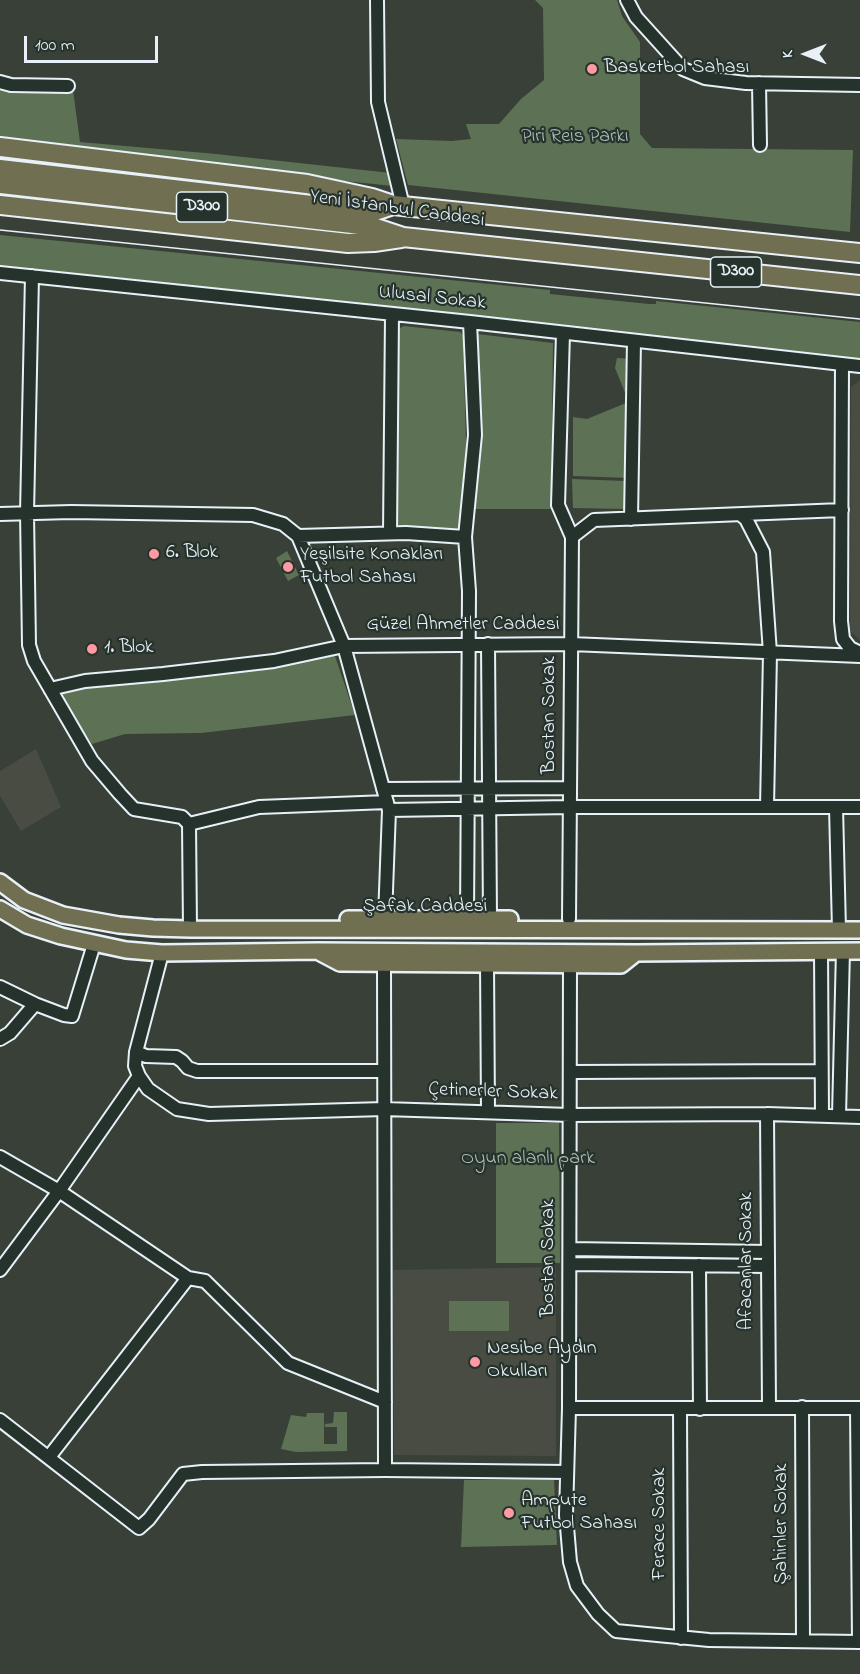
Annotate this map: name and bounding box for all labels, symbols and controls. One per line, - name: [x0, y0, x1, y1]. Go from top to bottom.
- scale bar: [27, 24, 160, 62]
- north arrow: [776, 24, 836, 84]
- text: 100 m: [35, 33, 75, 59]
- text: K: [776, 50, 800, 58]
- place label: Basketbol Sahası: [604, 57, 749, 81]
- marker: Basketbol Sahası: [585, 62, 599, 76]
- park label: Piri Reis Parkı: [521, 126, 629, 150]
- street label: Yeni İstanbul Caddesi: [308, 186, 486, 234]
- road number: D300: [176, 192, 228, 222]
- road number: D300: [710, 257, 762, 287]
- street label: Ulusal Sokak: [377, 281, 487, 317]
- place label: 6. Blok: [166, 542, 218, 566]
- place label: Yeşilsite Konakları Futbol Sahası: [300, 544, 443, 591]
- marker: 6. Blok: [147, 547, 161, 561]
- marker: Yeşilsite Konakları Futbol Sahası: [281, 560, 295, 574]
- street label: Güzel Ahmetler Caddesi: [366, 614, 560, 638]
- place label: 1. Blok: [104, 637, 154, 661]
- marker: 1. Blok: [85, 642, 99, 656]
- street label: Bostan Sokak: [539, 656, 563, 774]
- street label: Şafak Caddesi: [363, 896, 487, 920]
- street label: Çetinerler Sokak: [428, 1079, 558, 1107]
- park label: Oyun alanlı park: [461, 1148, 595, 1172]
- street label: Afacanlar Sokak: [736, 1192, 760, 1330]
- street label: Bostan Sokak: [538, 1199, 562, 1317]
- place label: Nesibe Aydın Okulları: [487, 1338, 596, 1385]
- marker: Nesibe Aydın Okulları: [468, 1355, 482, 1369]
- street label: Şahinler Sokak: [771, 1463, 795, 1585]
- street label: Ferace Sokak: [649, 1468, 673, 1580]
- place label: Ampute Futbol Sahası: [521, 1490, 637, 1537]
- marker: Ampute Futbol Sahası: [502, 1506, 516, 1520]

